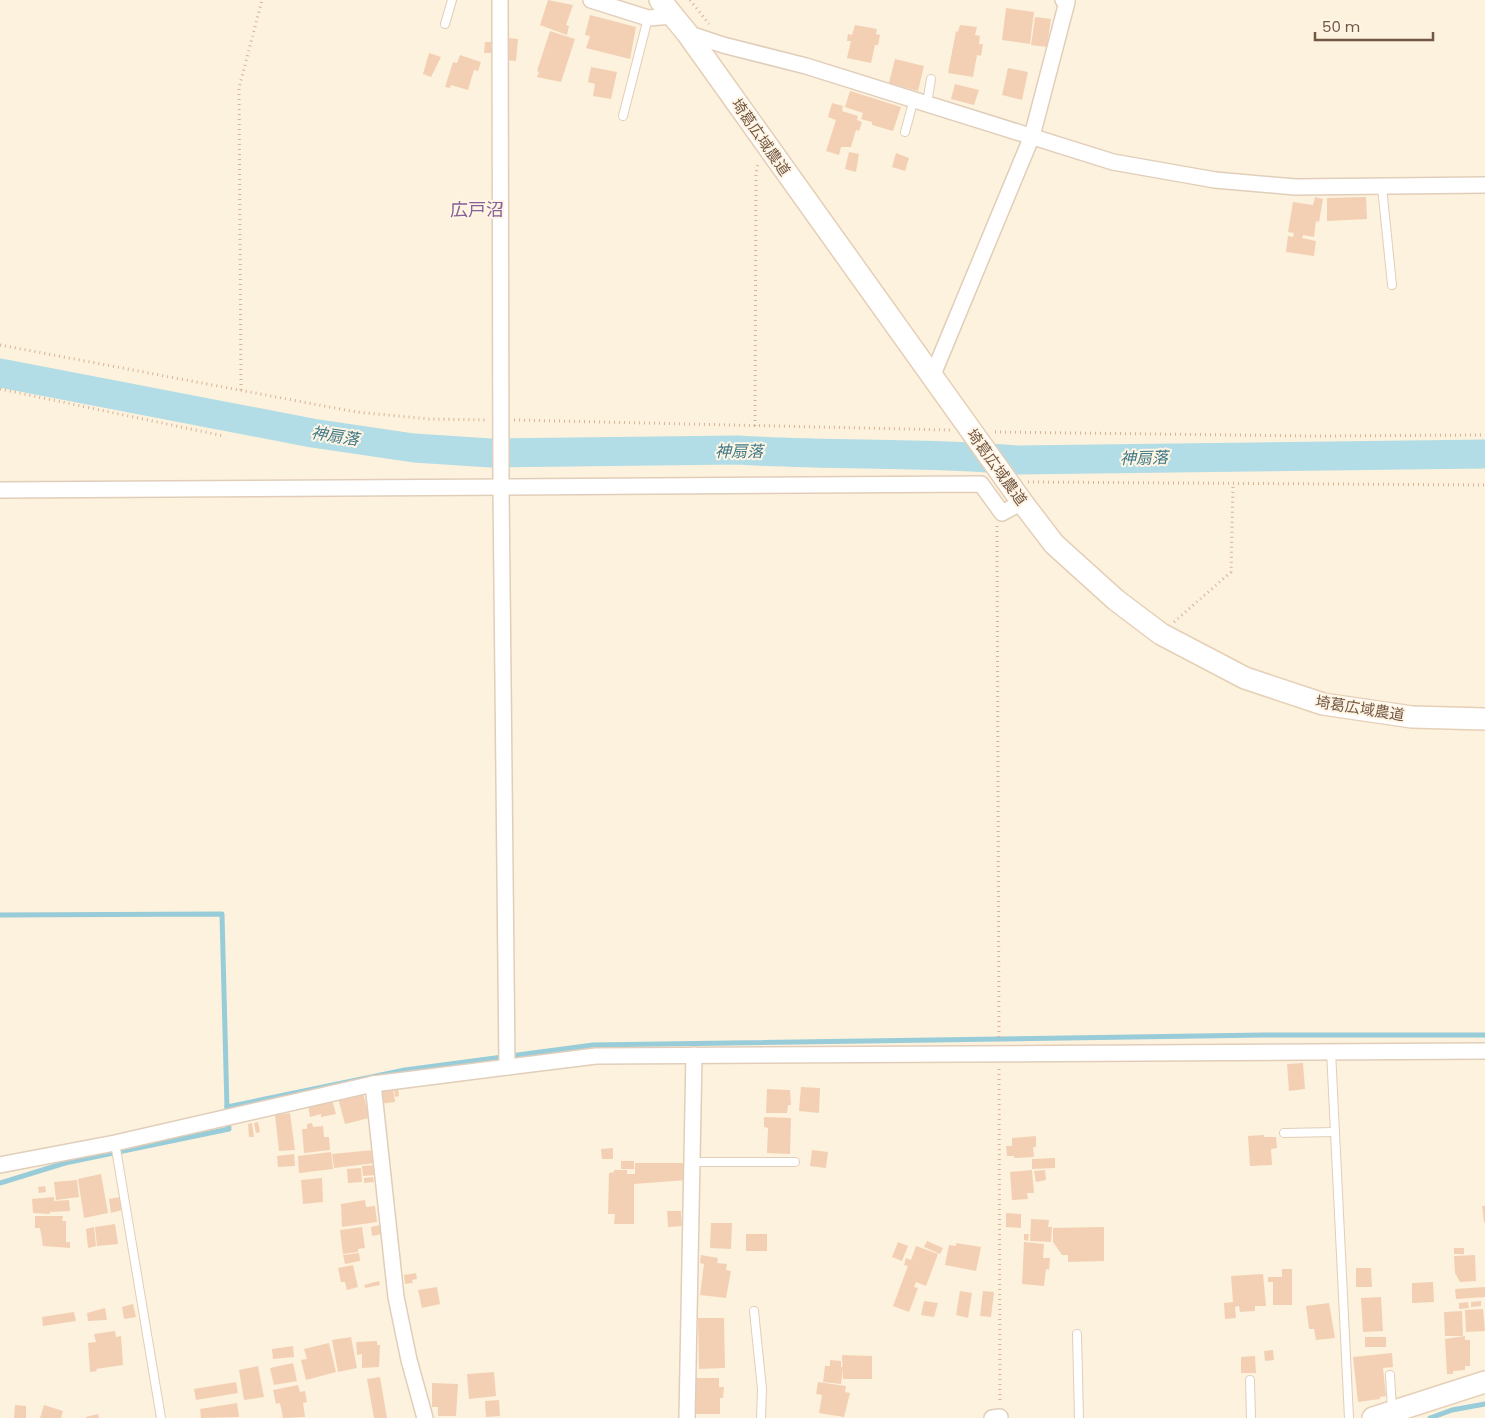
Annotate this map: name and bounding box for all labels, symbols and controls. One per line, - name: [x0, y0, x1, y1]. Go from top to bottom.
- scale bar: [1315, 10, 1432, 42]
- text: 50 m: [1322, 16, 1360, 37]
- street label: 埼葛広域農道: [727, 94, 795, 180]
- district label: 広戸沼: [450, 197, 504, 222]
- water label: 神扇落: [309, 421, 363, 452]
- street label: 埼葛広域農道: [962, 424, 1032, 510]
- water label: 神扇落: [715, 440, 766, 463]
- water label: 神扇落: [1120, 446, 1171, 470]
- street label: 埼葛広域農道: [1314, 691, 1406, 725]

